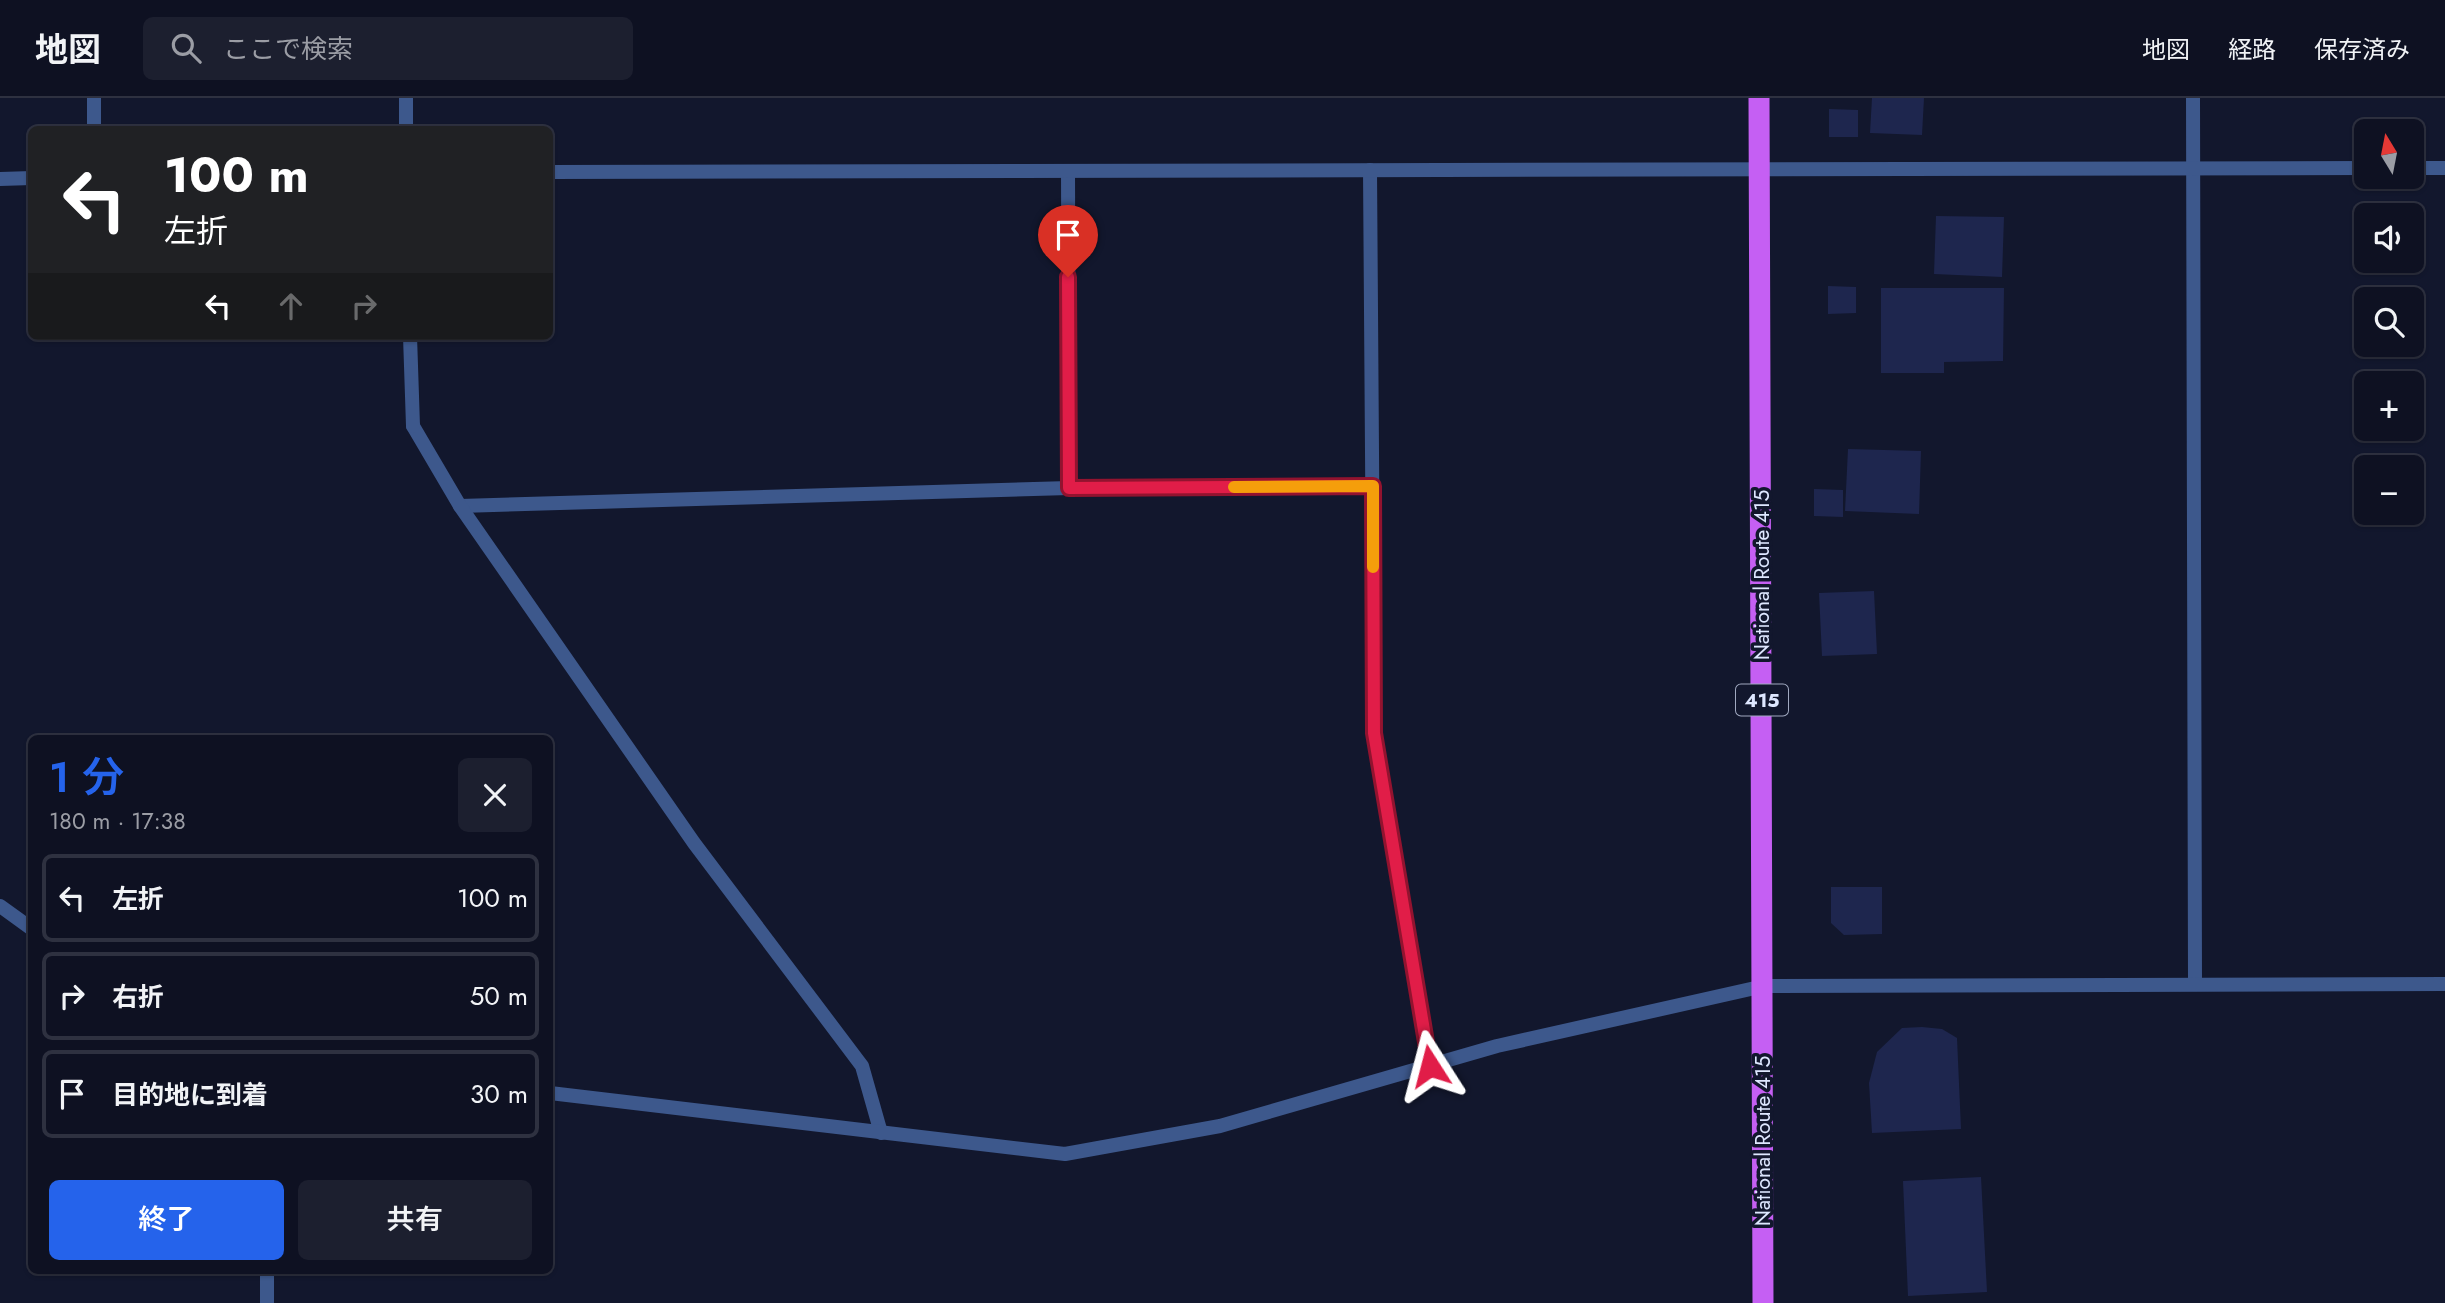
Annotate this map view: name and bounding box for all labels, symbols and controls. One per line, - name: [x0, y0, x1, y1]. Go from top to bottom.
- search box: [143, 17, 633, 80]
- text: 地図: [35, 26, 101, 73]
- icon: search: [167, 29, 205, 67]
- text: ここで検索: [223, 30, 353, 68]
- text: 地図: [2142, 32, 2190, 67]
- text: 経路: [2228, 32, 2276, 67]
- text: 保存済み: [2314, 32, 2410, 67]
- north arrow: [2354, 119, 2424, 189]
- map controls: [2354, 119, 2424, 525]
- text: 100 m: [164, 140, 309, 210]
- icon: left: [49, 154, 140, 245]
- button: sound: [2354, 203, 2424, 273]
- pin: [1038, 205, 1098, 277]
- text: 左折: [164, 208, 228, 254]
- icon: arrive: [1049, 216, 1087, 254]
- icon: left: [199, 287, 237, 325]
- icon: ahead: [272, 287, 310, 325]
- icon: right: [345, 287, 383, 325]
- button: search: [2354, 287, 2424, 357]
- button: +: [2354, 371, 2424, 441]
- button: −: [2354, 455, 2424, 525]
- street label: National Route 415: [1747, 490, 1777, 660]
- road number: 415: [1736, 684, 1788, 716]
- text: 1 分: [49, 747, 124, 808]
- button: close: [458, 758, 532, 832]
- text: 180 m · 17:38: [49, 804, 186, 838]
- icon: left: [53, 879, 91, 917]
- text: 100 m: [457, 879, 528, 917]
- text: 左折: [112, 880, 164, 918]
- icon: right: [53, 977, 91, 1015]
- text: 50 m: [470, 977, 528, 1015]
- text: 右折: [112, 978, 164, 1016]
- position arrow: [1393, 1029, 1467, 1103]
- street label: National Route 415: [1748, 1056, 1778, 1226]
- icon: arrive: [53, 1075, 91, 1113]
- text: 30 m: [470, 1075, 528, 1113]
- text: 目的地に到着: [112, 1076, 268, 1114]
- button: 終了: [49, 1180, 284, 1260]
- button: 共有: [298, 1180, 532, 1260]

